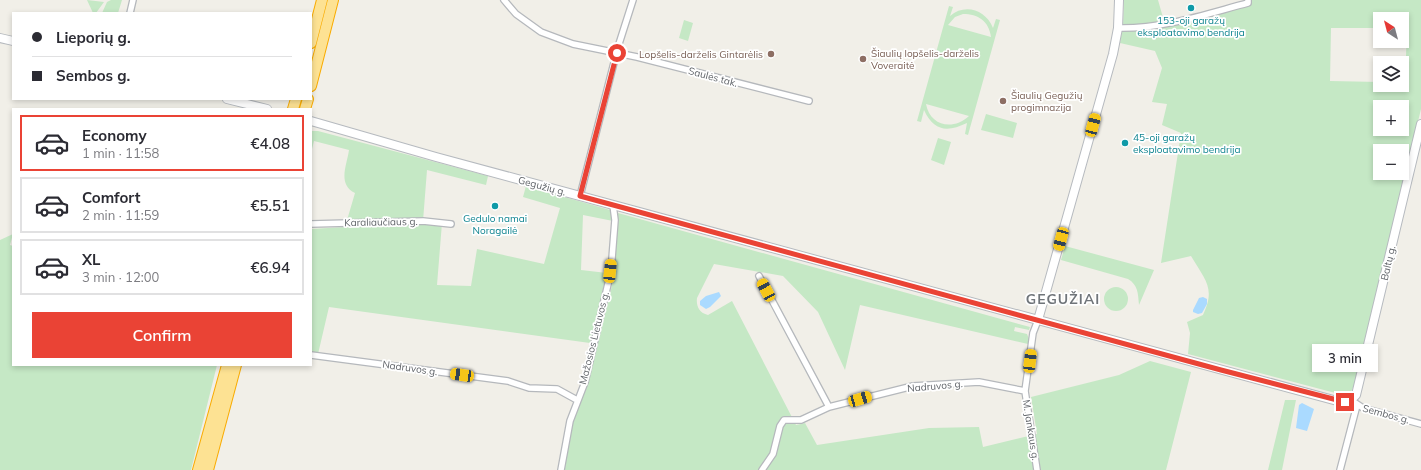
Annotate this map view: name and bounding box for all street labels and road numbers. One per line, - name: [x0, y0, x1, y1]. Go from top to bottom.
- street label: Saulės tak.: [687, 64, 739, 90]
- street label: Gegužių g.: [517, 173, 567, 199]
- street label: Karaliaučiaus g.: [344, 215, 418, 229]
- street label: Baltų g.: [1378, 244, 1398, 282]
- street label: Mažosios Lietuvos g.: [576, 290, 612, 386]
- street label: Nadruvos g.: [382, 358, 438, 378]
- street label: Nadruvos g.: [907, 377, 963, 395]
- street label: M. Jankaus g.: [1020, 399, 1042, 461]
- street label: Sembos g.: [1361, 402, 1411, 426]

